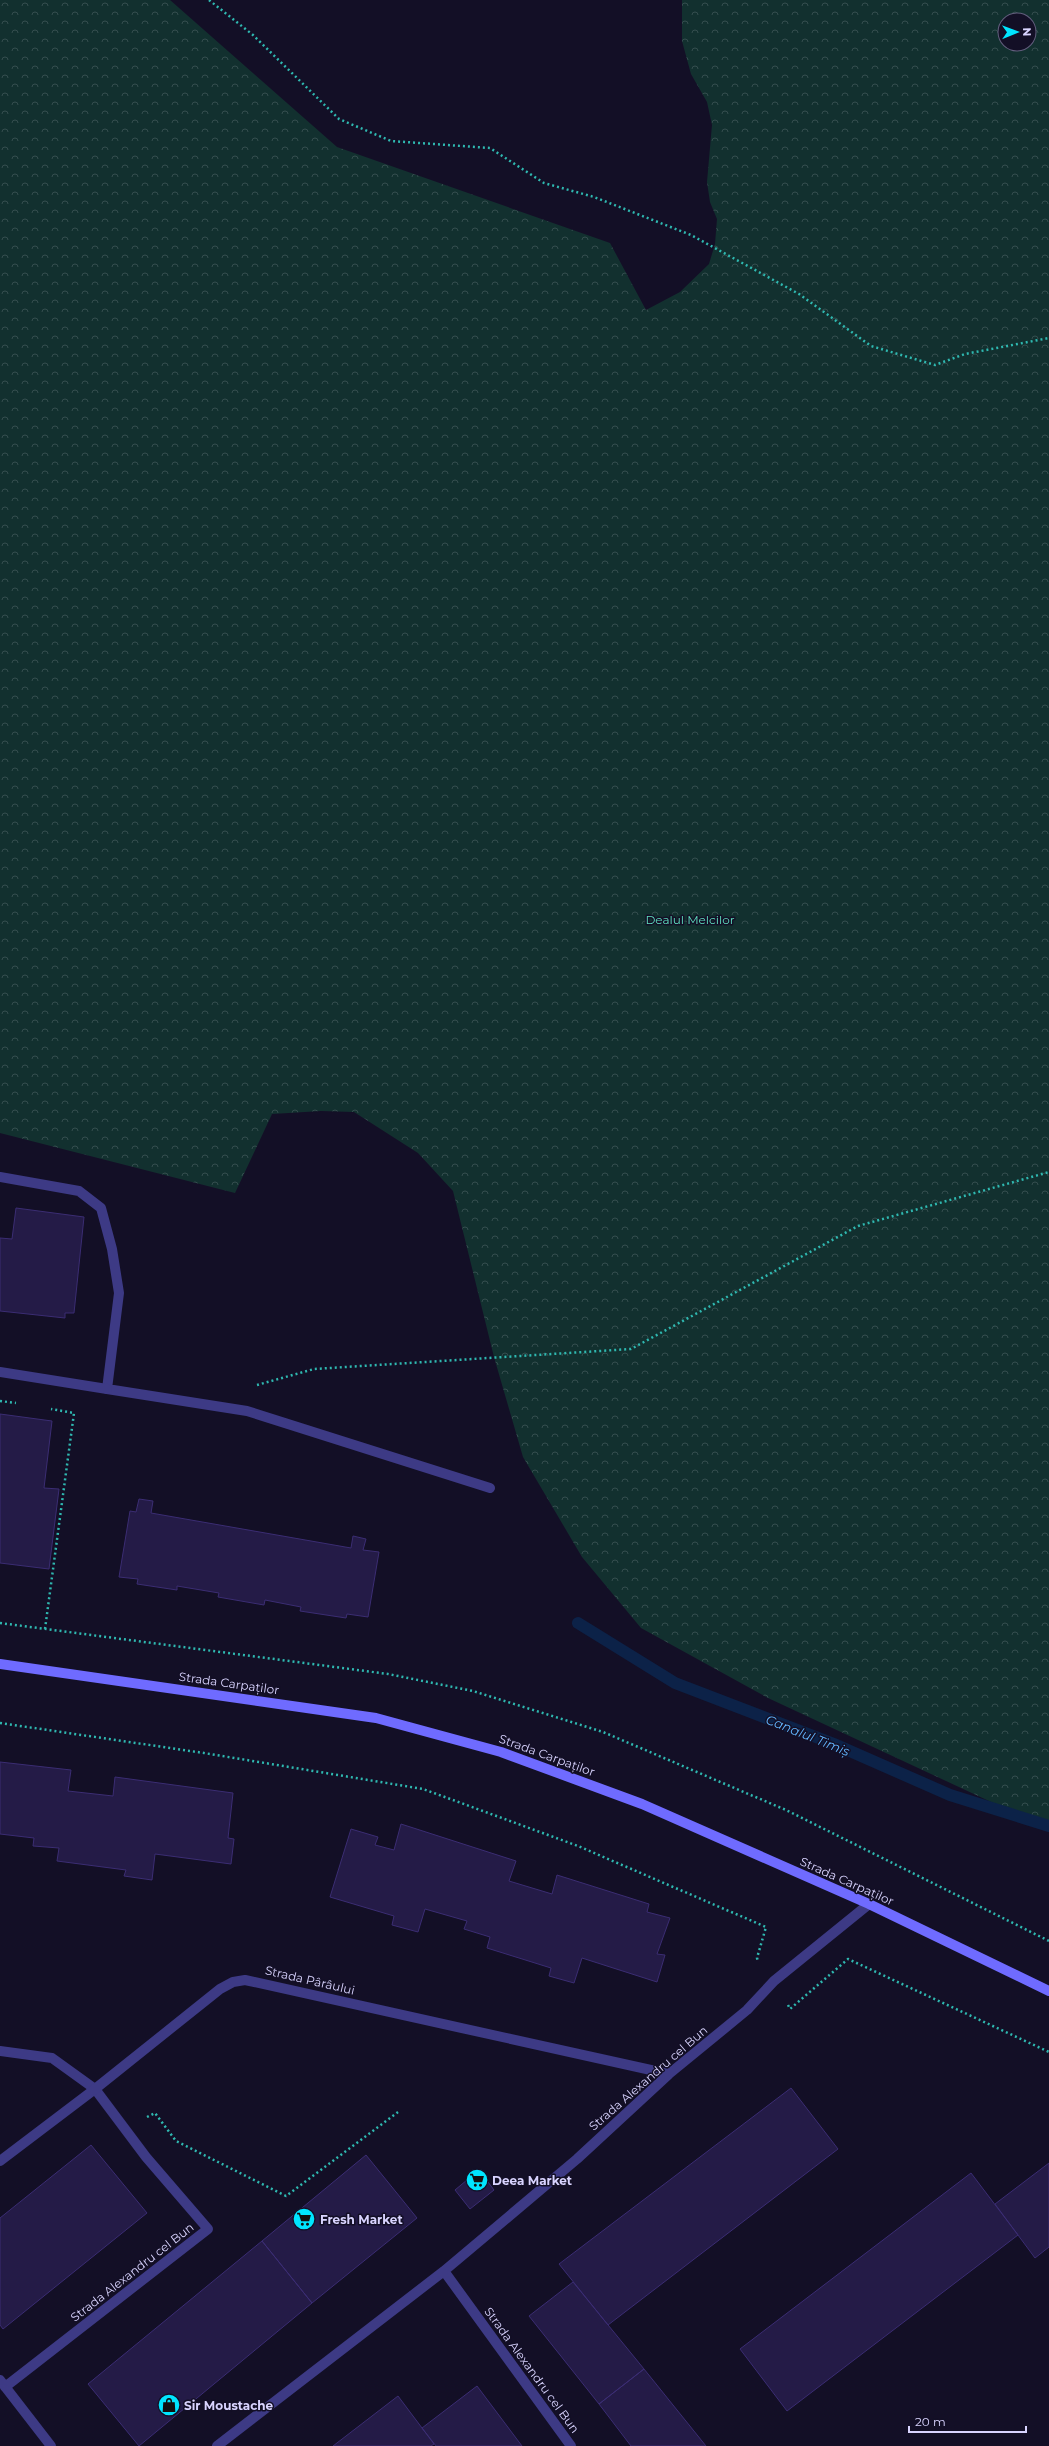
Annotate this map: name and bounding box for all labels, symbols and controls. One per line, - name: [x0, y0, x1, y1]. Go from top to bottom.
- north arrow: [997, 12, 1037, 52]
- text: N: [1020, 27, 1034, 36]
- park label: Dealul Melcilor: [645, 912, 735, 927]
- street label: Strada Carpaților: [178, 1669, 280, 1697]
- water label: Canalul Timiș: [763, 1711, 853, 1760]
- street label: Strada Carpaților: [497, 1731, 597, 1779]
- street label: Strada Carpaților: [798, 1854, 896, 1908]
- street label: Strada Pârâului: [264, 1962, 356, 1998]
- street label: Strada Alexandru cel Bun: [586, 2022, 710, 2134]
- supermarket icon: Deea Market: [464, 2167, 490, 2193]
- place label: Deea Market: [492, 2173, 573, 2188]
- supermarket icon: Fresh Market: [291, 2206, 317, 2232]
- place label: Fresh Market: [320, 2212, 403, 2227]
- street label: Strada Alexandru cel Bun: [67, 2219, 197, 2325]
- street label: Strada Alexandru cel Bun: [481, 2304, 583, 2436]
- shop icon: Sir Moustache: [156, 2392, 182, 2418]
- place label: Sir Moustache: [184, 2398, 274, 2413]
- scale bar: [909, 2408, 1026, 2434]
- text: 20 m: [915, 2414, 946, 2429]

